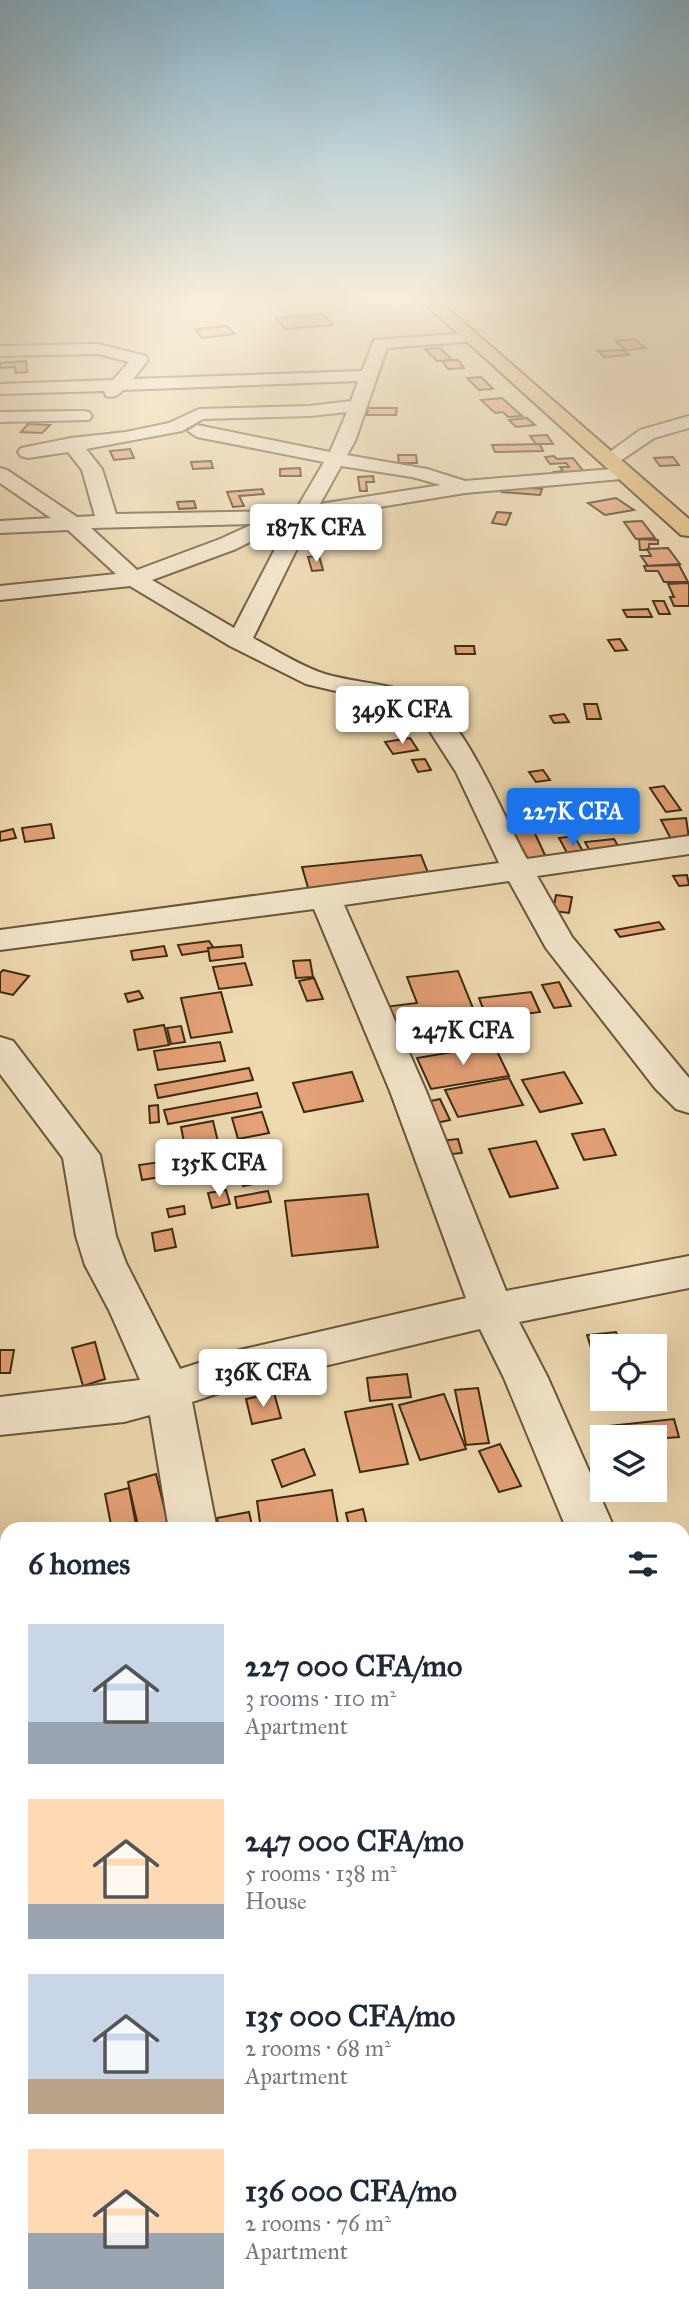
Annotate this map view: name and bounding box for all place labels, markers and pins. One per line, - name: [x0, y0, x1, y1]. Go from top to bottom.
- pin: 187K CFA: [244, 504, 388, 564]
- pin: 349K CFA: [330, 686, 474, 746]
- pin: 227K CFA: [501, 788, 645, 848]
- pin: 247K CFA: [391, 1007, 535, 1067]
- pin: 135K CFA: [147, 1140, 291, 1199]
- pin: 136K CFA: [191, 1350, 335, 1409]

